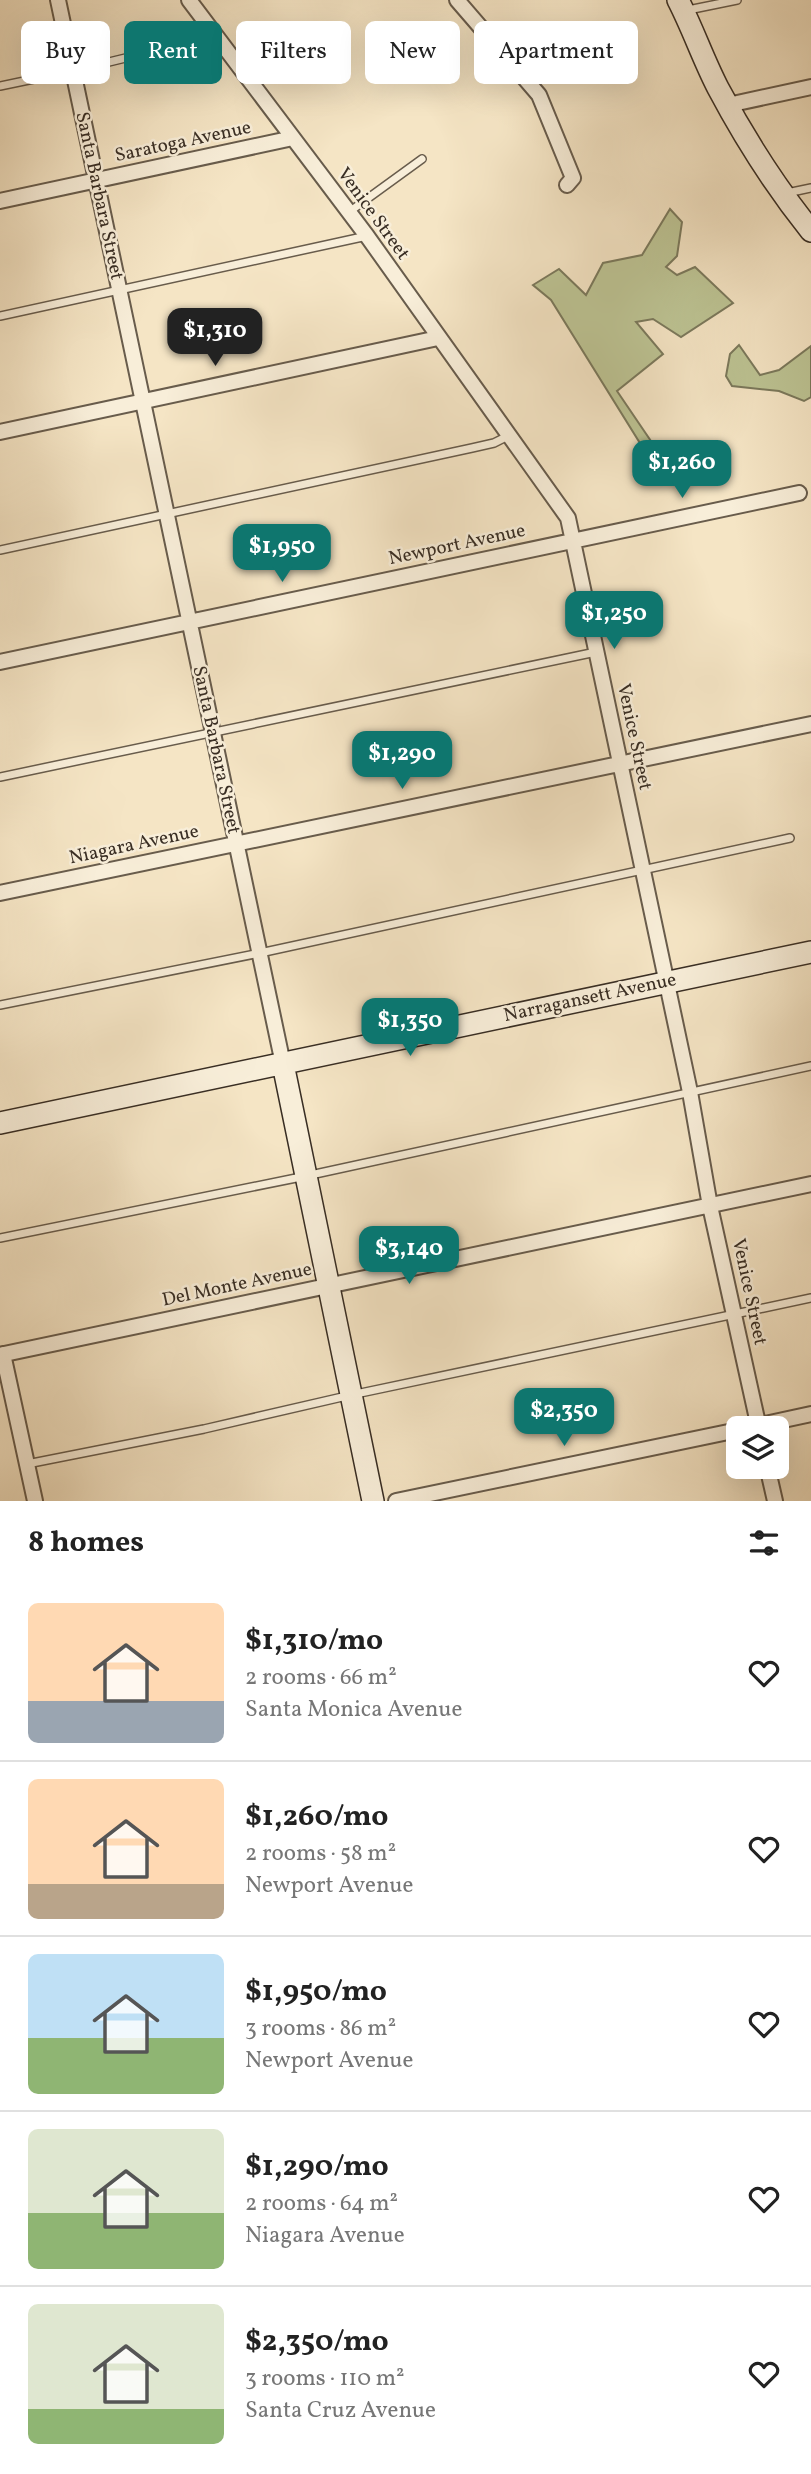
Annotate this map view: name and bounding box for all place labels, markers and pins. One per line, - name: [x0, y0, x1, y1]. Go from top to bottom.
- pin: $1,310: [158, 308, 272, 368]
- pin: $1,260: [625, 440, 739, 500]
- pin: $1,950: [225, 524, 339, 584]
- pin: $1,250: [557, 592, 671, 651]
- pin: $1,290: [345, 732, 459, 791]
- pin: $1,350: [353, 998, 467, 1058]
- pin: $3,140: [352, 1226, 466, 1286]
- pin: $2,350: [507, 1388, 621, 1448]

